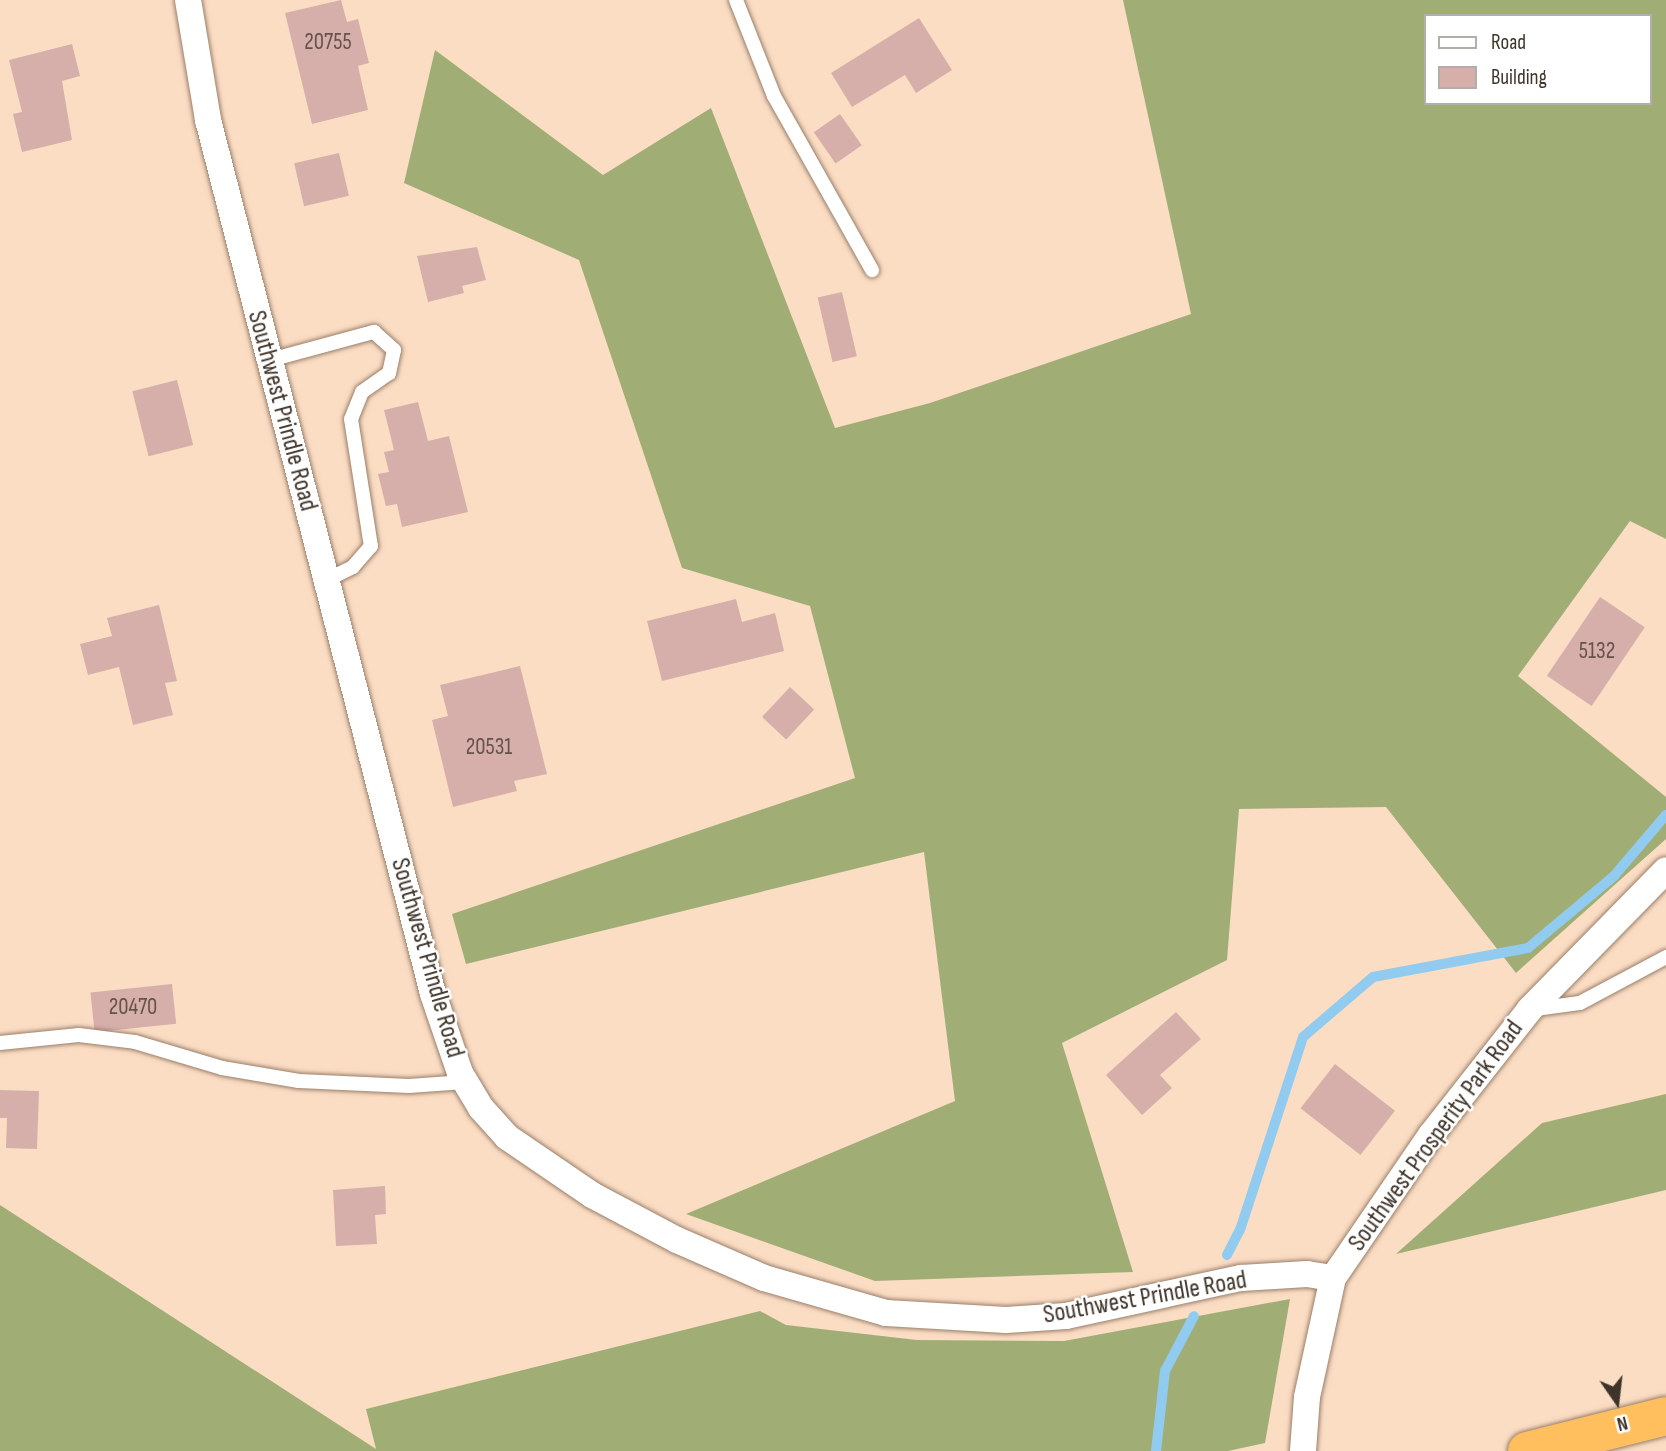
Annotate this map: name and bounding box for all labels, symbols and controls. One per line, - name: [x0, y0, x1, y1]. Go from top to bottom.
- legend: [1424, 14, 1652, 105]
- house number: 20755: [304, 28, 352, 56]
- text: Road: [1491, 30, 1526, 55]
- text: Building: [1491, 65, 1547, 90]
- street label: Southwest Prindle Road: [240, 307, 324, 515]
- house number: 5132: [1579, 637, 1615, 665]
- house number: 20531: [466, 733, 512, 761]
- street label: Southwest Prindle Road: [384, 855, 470, 1061]
- house number: 20470: [109, 993, 157, 1021]
- street label: Southwest Prosperity Park Road: [1342, 1015, 1530, 1257]
- street label: Southwest Prindle Road: [1041, 1265, 1249, 1331]
- north arrow: [1582, 1367, 1652, 1437]
- text: N: [1614, 1410, 1630, 1435]

